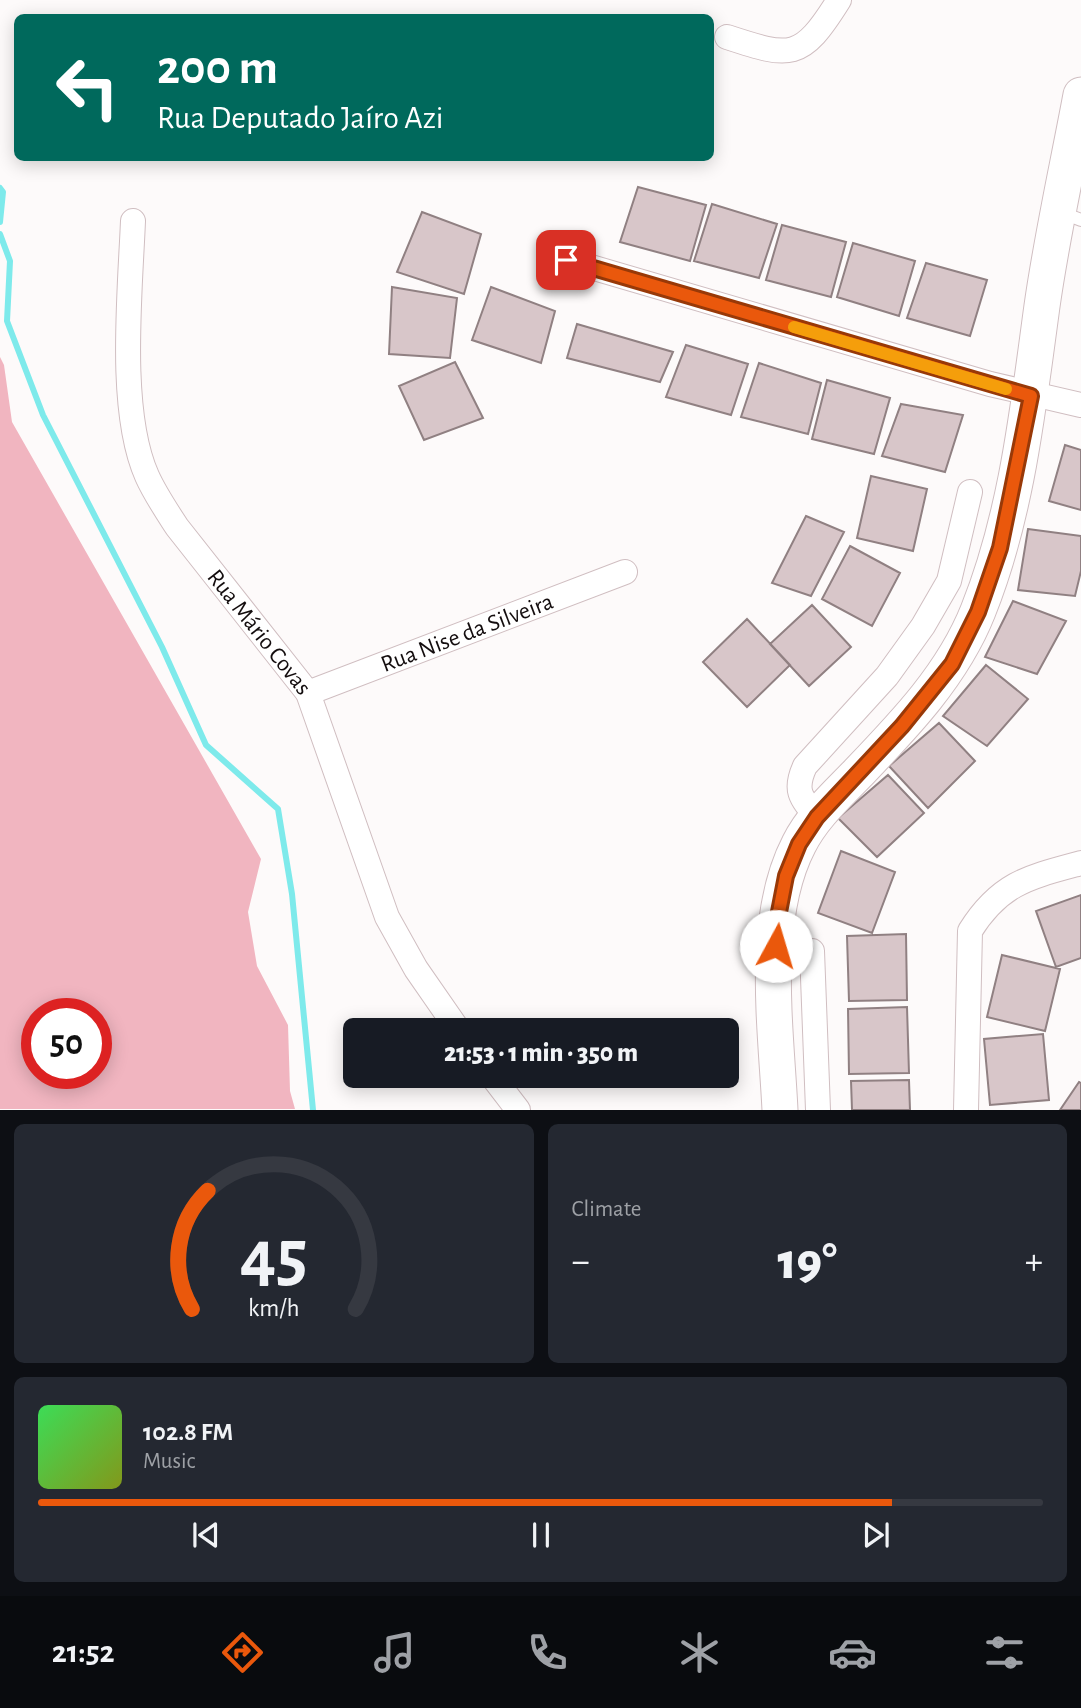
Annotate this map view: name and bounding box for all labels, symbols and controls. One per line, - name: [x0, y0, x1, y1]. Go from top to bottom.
- icon: left: [42, 42, 133, 133]
- text: 200 m: [157, 44, 278, 93]
- text: Rua Deputado Jaíro Azi: [157, 102, 444, 134]
- pin: [536, 230, 596, 290]
- icon: arrive: [547, 241, 585, 279]
- street label: Rua Mário Covas: [202, 565, 315, 700]
- street label: Rua Nise da Silveira: [378, 590, 557, 677]
- position arrow: [739, 909, 813, 983]
- speed limit sign: 50: [21, 998, 112, 1089]
- text: 21:53 · 1 min · 350 m: [444, 1040, 638, 1066]
- text: Climate: [572, 1198, 641, 1221]
- text: 45: [240, 1222, 308, 1295]
- text: 19°: [777, 1236, 837, 1288]
- text: −: [572, 1243, 590, 1281]
- text: +: [1025, 1243, 1043, 1281]
- text: km/h: [248, 1296, 300, 1321]
- text: 102.8 FM: [143, 1419, 233, 1445]
- text: Music: [143, 1450, 195, 1473]
- icon: previous: [187, 1516, 225, 1554]
- icon: pause: [522, 1516, 560, 1554]
- icon: next: [857, 1516, 895, 1554]
- icon: directions: [218, 1628, 267, 1677]
- icon: music: [370, 1628, 419, 1677]
- icon: phone: [523, 1628, 572, 1677]
- icon: climate: [675, 1628, 724, 1677]
- icon: car: [828, 1628, 877, 1677]
- icon: filters: [980, 1628, 1029, 1677]
- text: 21:52: [52, 1636, 115, 1668]

